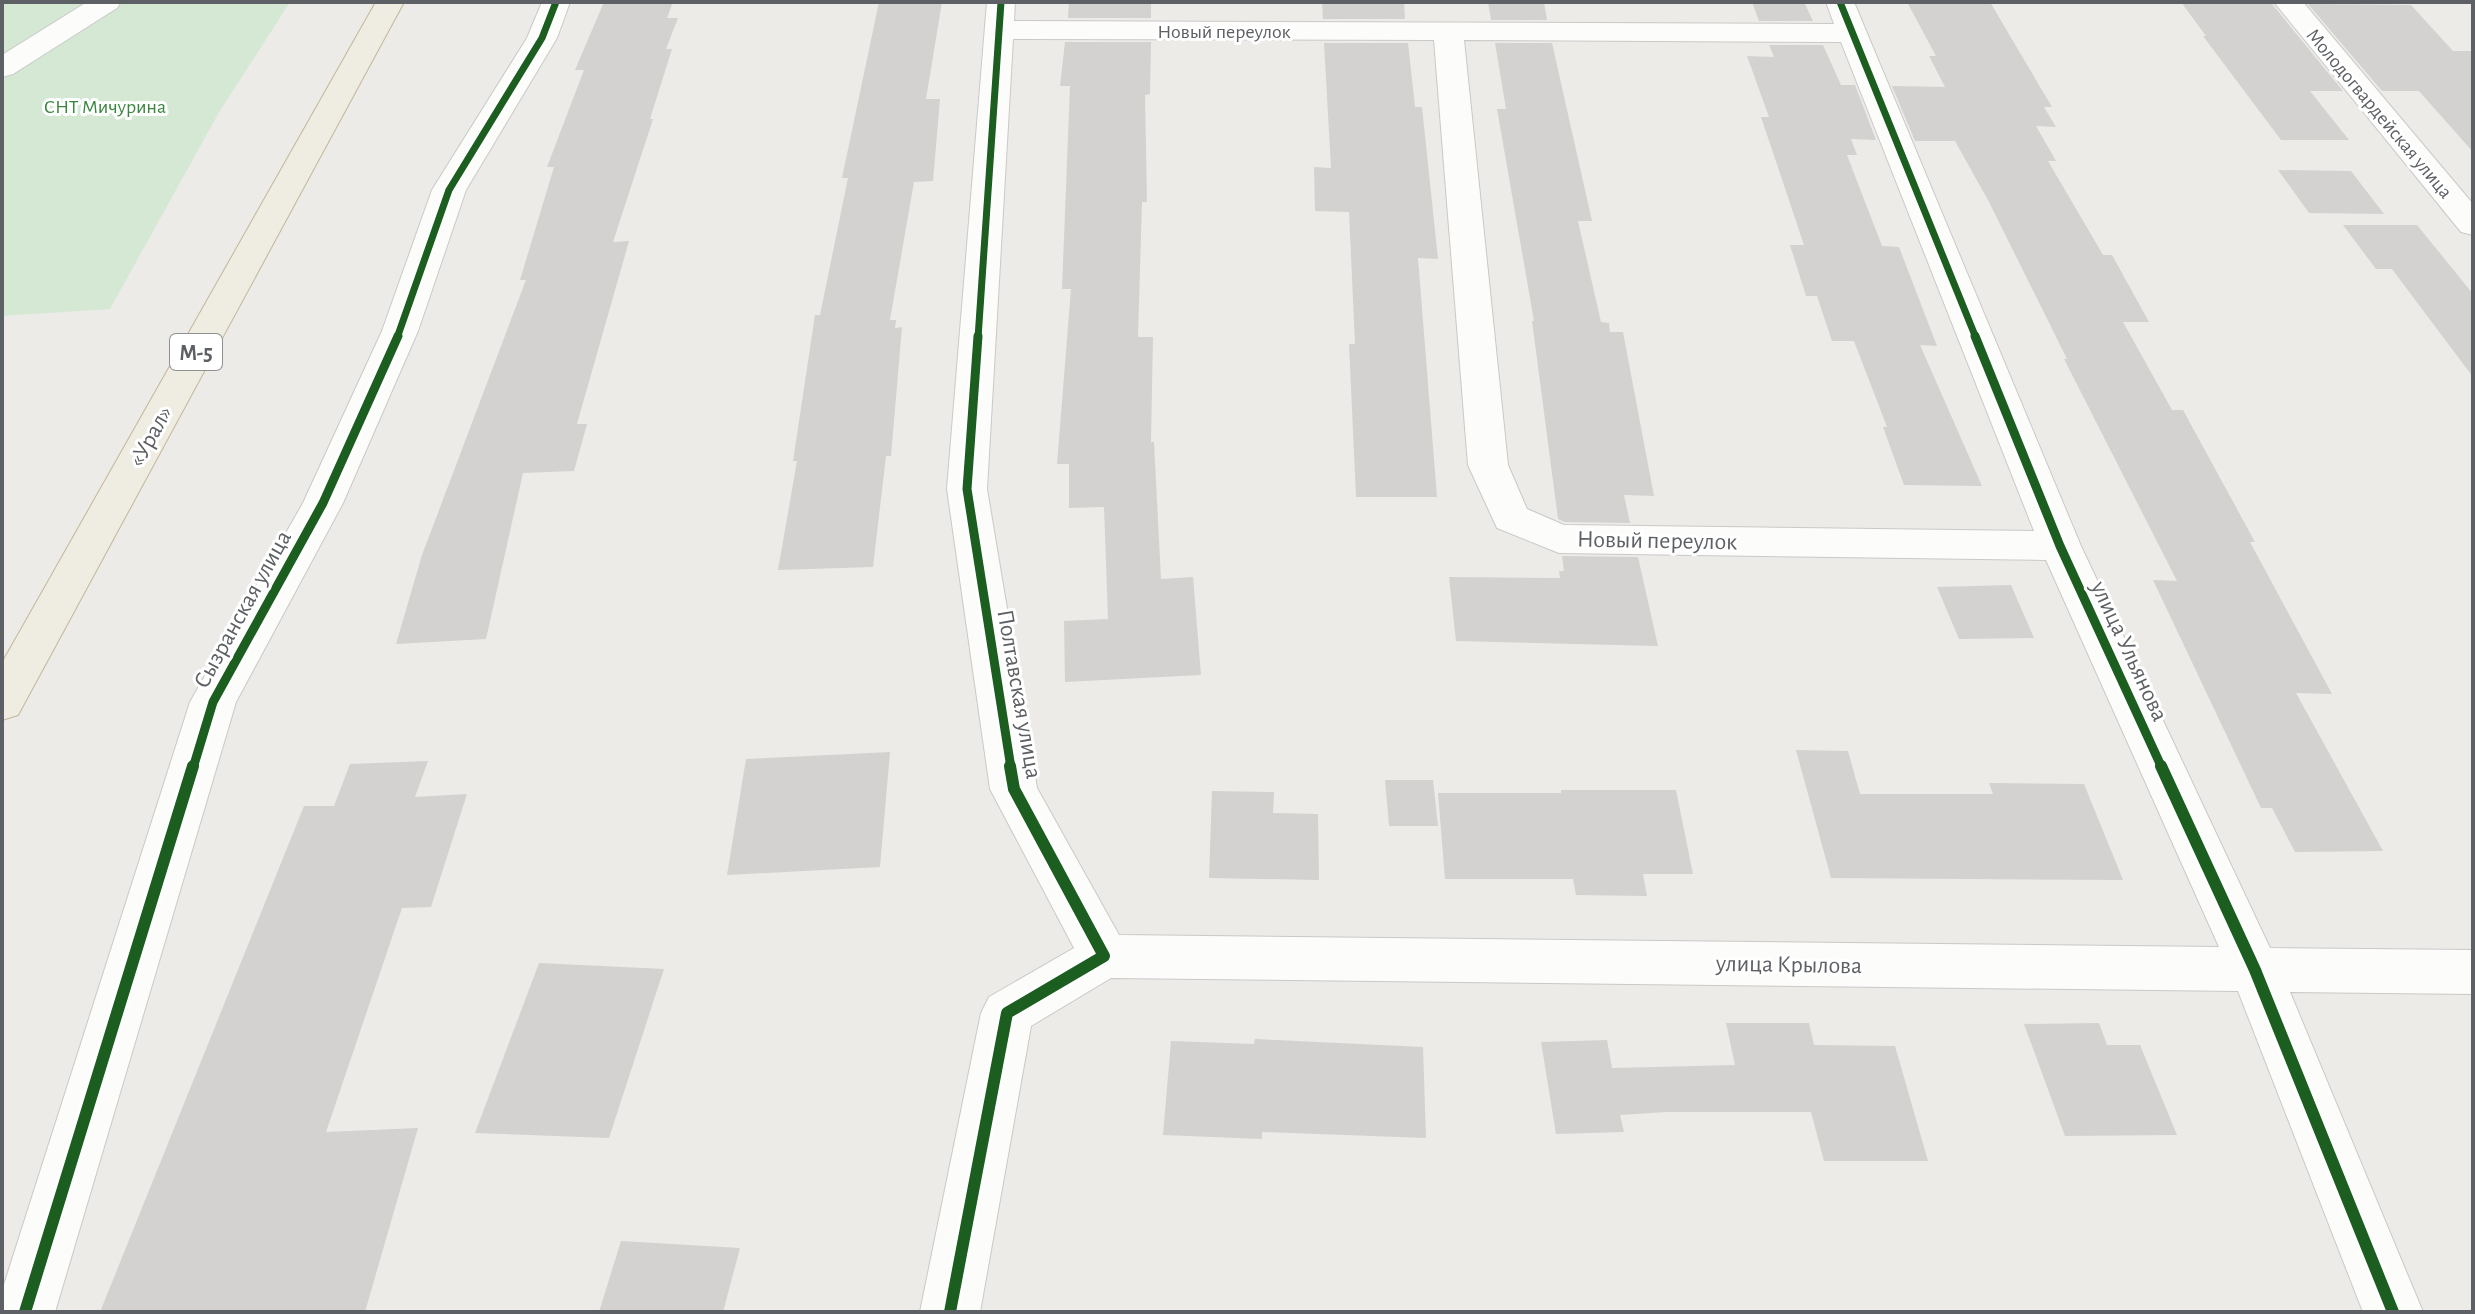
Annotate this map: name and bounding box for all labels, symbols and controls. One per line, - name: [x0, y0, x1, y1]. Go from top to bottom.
- street label: Новый переулок: [1157, 22, 1291, 42]
- street label: Молодогвардейская улица: [2303, 25, 2456, 202]
- park label: СНТ Мичурина: [44, 97, 166, 117]
- road number: М-5: [170, 334, 222, 370]
- street label: «Урал»: [124, 402, 177, 471]
- street label: Сызранская улица: [190, 527, 296, 692]
- street label: Новый переулок: [1577, 528, 1737, 554]
- street label: улица Ульянова: [2086, 577, 2172, 725]
- street label: Полтавская улица: [992, 608, 1046, 781]
- street label: улица Крылова: [1715, 952, 1862, 978]

